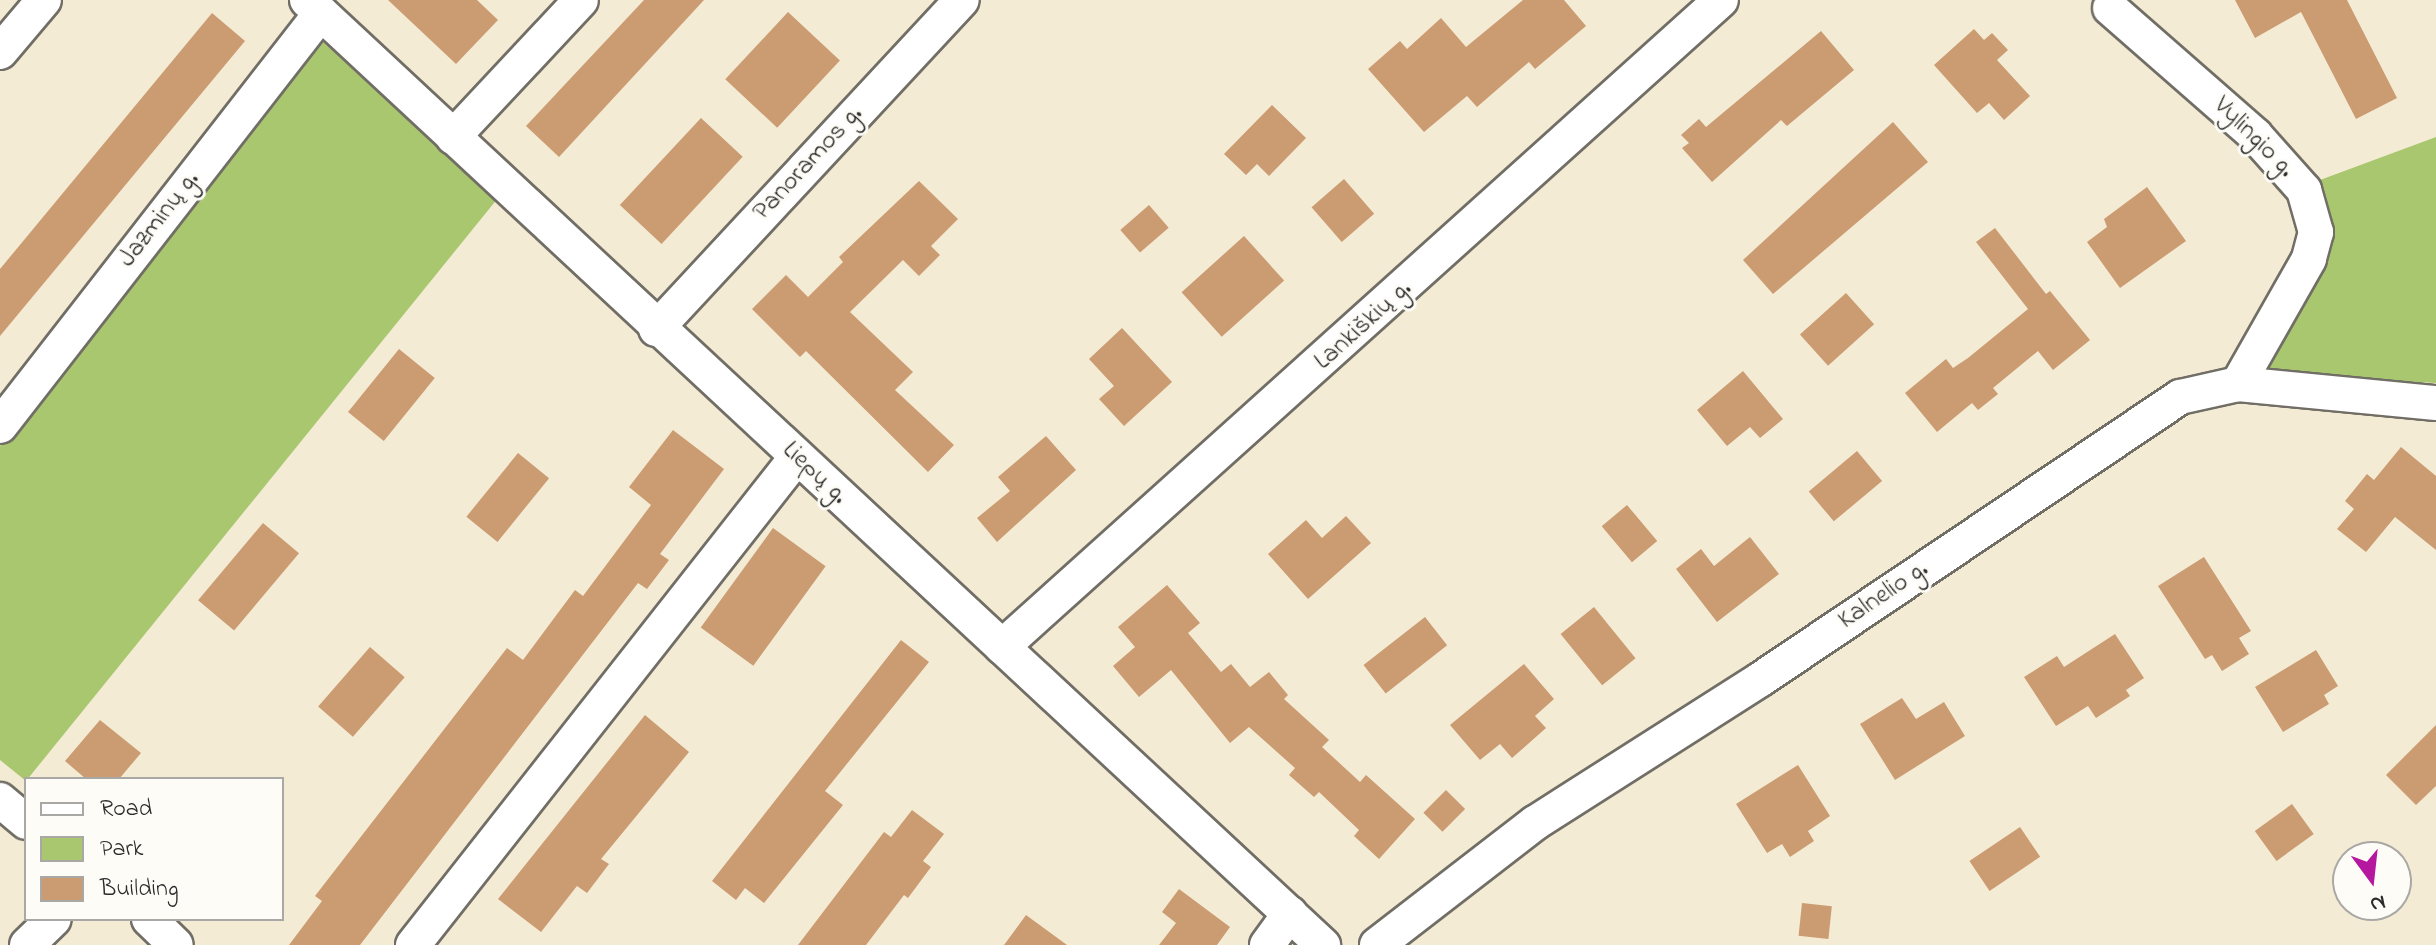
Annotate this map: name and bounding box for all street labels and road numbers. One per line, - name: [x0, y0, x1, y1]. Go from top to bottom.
- street label: Vylingio g.: [2206, 91, 2300, 185]
- street label: Panoramos g.: [748, 100, 870, 228]
- street label: Jazminų g.: [113, 166, 207, 274]
- street label: Lankiškių g.: [1309, 274, 1419, 378]
- street label: Liepų g.: [775, 436, 853, 512]
- street label: Kalnelio g.: [1833, 555, 1935, 637]

